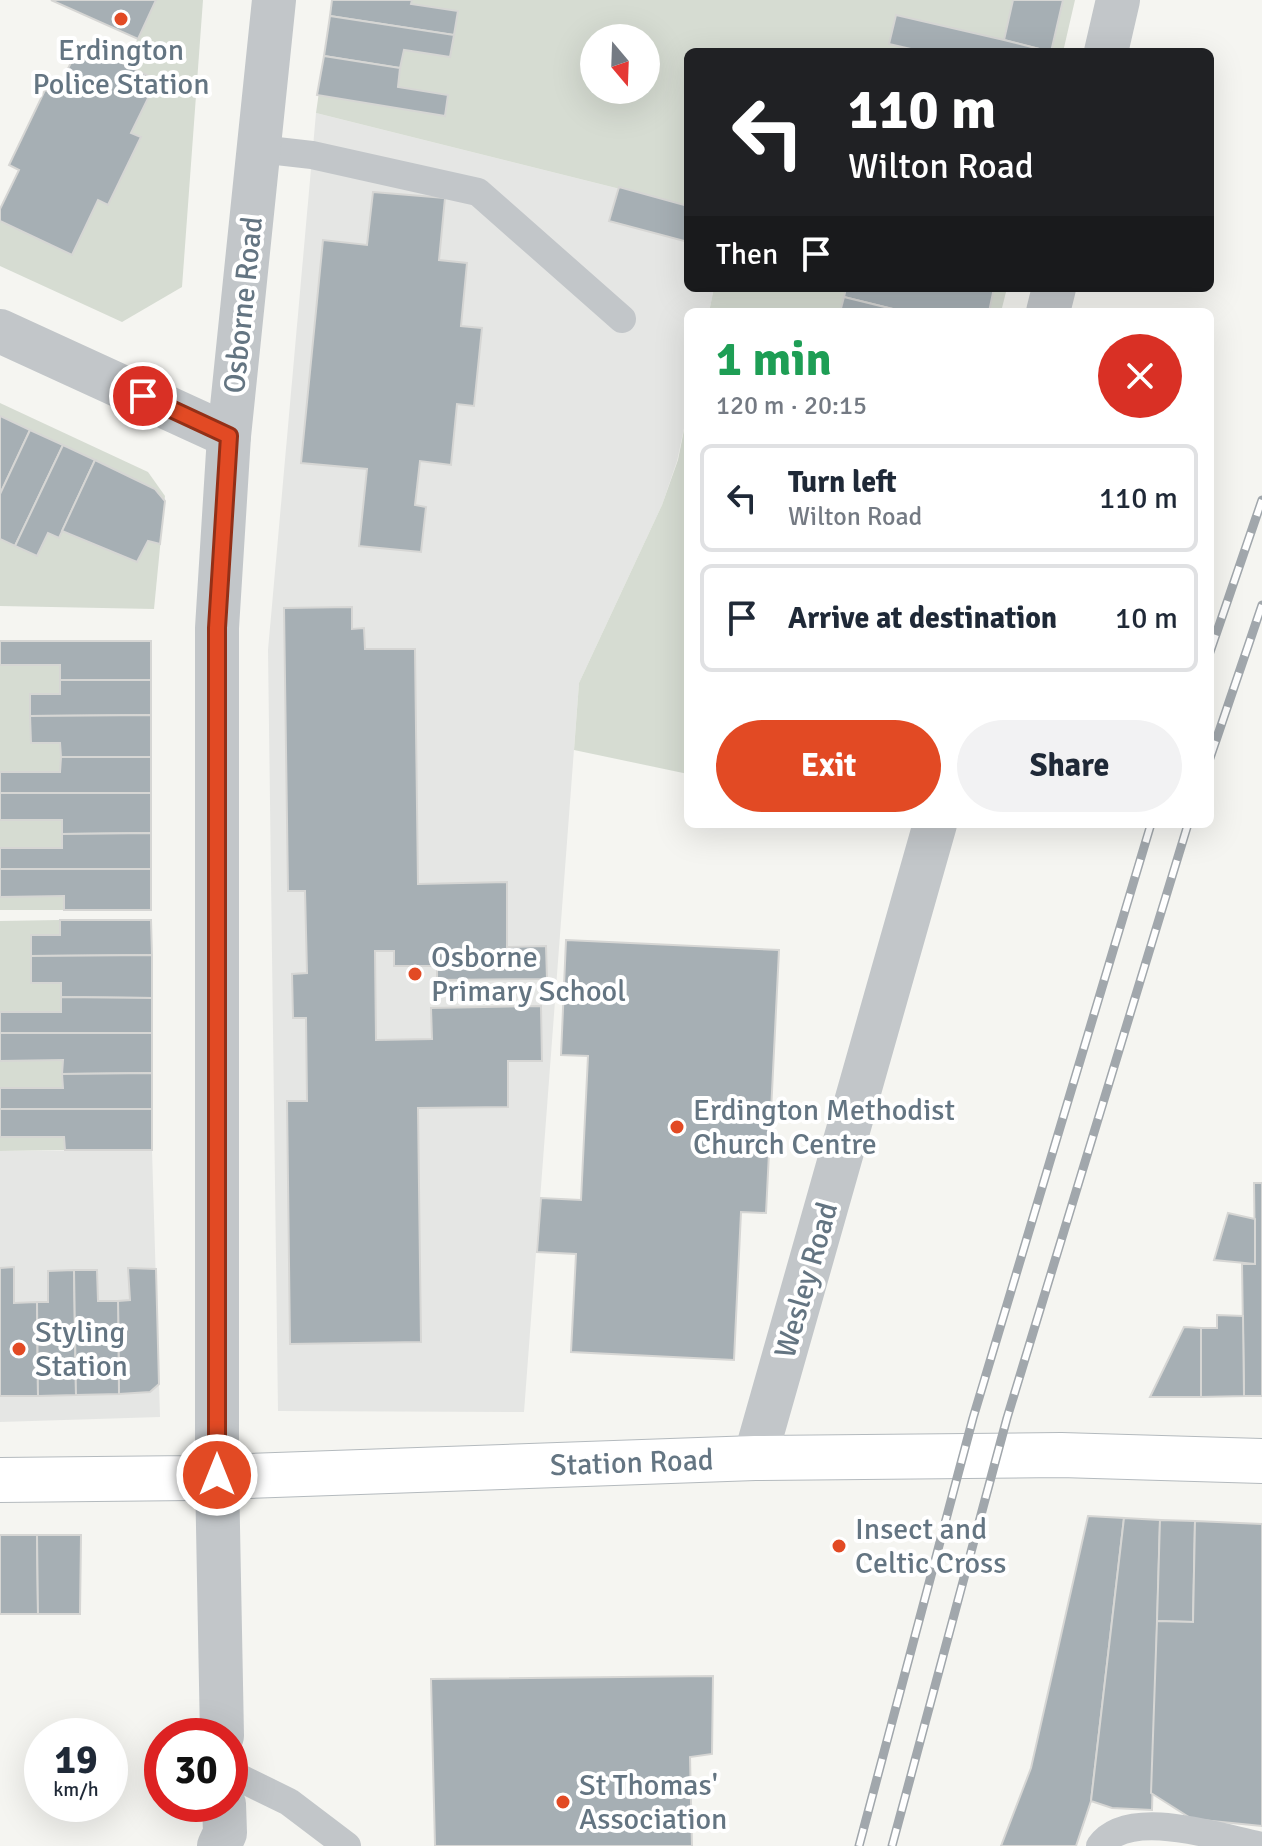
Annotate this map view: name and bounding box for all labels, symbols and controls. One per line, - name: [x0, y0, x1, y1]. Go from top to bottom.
- marker: Erdington Police Station: [112, 10, 130, 28]
- north arrow: [580, 24, 660, 104]
- map controls: [580, 24, 660, 104]
- place label: Erdington Police Station: [32, 32, 210, 103]
- text: 110 m: [848, 75, 996, 144]
- icon: left: [716, 80, 820, 184]
- text: Wilton Road: [848, 144, 1034, 189]
- street label: Osborne Road: [216, 215, 271, 395]
- icon: arrive: [794, 232, 838, 276]
- text: Then: [716, 236, 778, 273]
- text: 1 min: [716, 330, 832, 389]
- button: close: [1098, 334, 1182, 418]
- pin: [109, 362, 177, 430]
- icon: arrive: [121, 374, 165, 418]
- text: 120 m · 20:15: [716, 390, 867, 422]
- text: Turn left: [788, 464, 897, 501]
- icon: left: [720, 476, 764, 520]
- text: 110 m: [1099, 480, 1178, 517]
- text: Wilton Road: [788, 501, 922, 533]
- icon: arrive: [720, 596, 764, 640]
- text: Arrive at destination: [788, 600, 1057, 637]
- text: 10 m: [1115, 600, 1178, 637]
- button: Exit: [716, 720, 941, 812]
- button: Share: [957, 720, 1182, 812]
- place label: Osborne Primary School: [431, 939, 626, 1010]
- marker: Osborne Primary School: [406, 965, 424, 983]
- place label: Erdington Methodist Church Centre: [693, 1092, 955, 1163]
- marker: Erdington Methodist Church Centre: [668, 1118, 686, 1136]
- street label: Wesley Road: [767, 1198, 846, 1362]
- place label: Styling Station: [35, 1314, 128, 1385]
- marker: Styling Station: [10, 1340, 28, 1358]
- position arrow: [175, 1433, 259, 1517]
- street label: Station Road: [549, 1441, 714, 1484]
- place label: Insect and Celtic Cross: [855, 1511, 1006, 1582]
- marker: Insect and Celtic Cross: [830, 1537, 848, 1555]
- speed limit sign: 30: [144, 1718, 248, 1822]
- text: 19: [54, 1735, 98, 1785]
- place label: St Thomas' Association: [579, 1767, 728, 1838]
- text: km/h: [53, 1777, 99, 1802]
- marker: St Thomas' Association: [554, 1793, 572, 1811]

